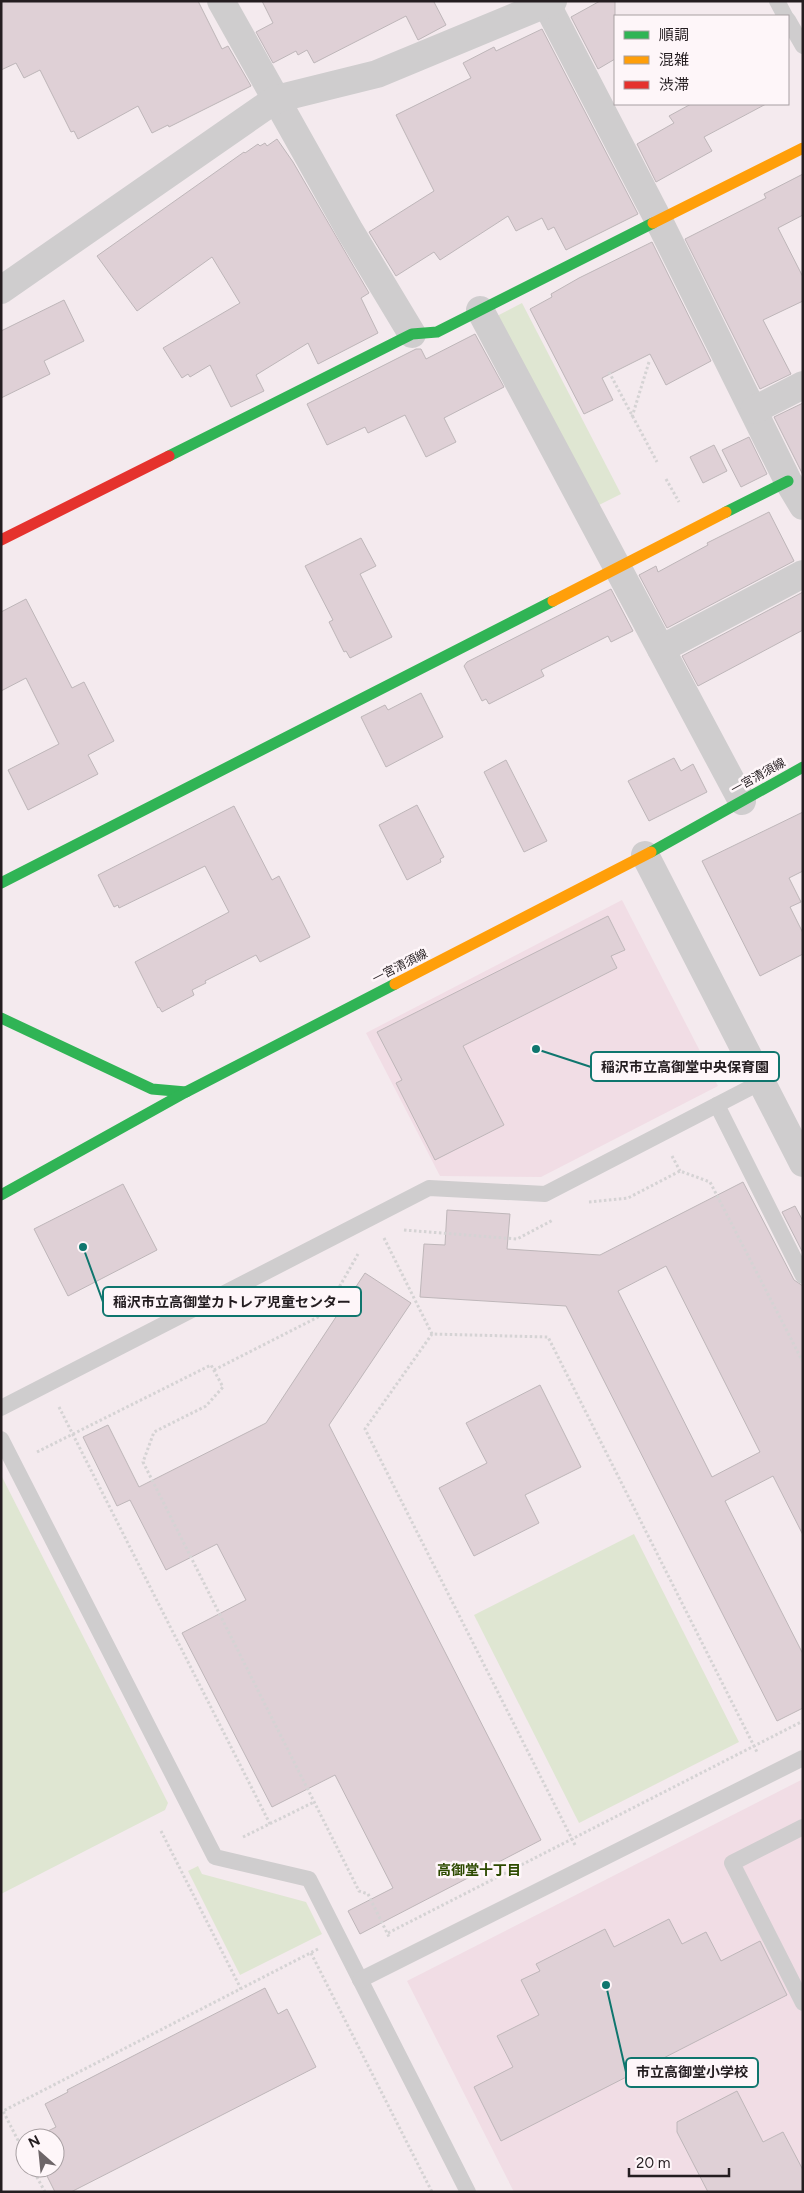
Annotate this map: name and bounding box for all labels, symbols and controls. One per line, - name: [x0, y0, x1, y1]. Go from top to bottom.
- legend: [614, 15, 789, 105]
- text: 順調: [659, 26, 689, 44]
- text: 混雑: [659, 51, 689, 69]
- text: 渋滞: [659, 76, 689, 94]
- street label: 一宮清須線: [728, 755, 788, 797]
- street label: 一宮清須線: [370, 946, 430, 986]
- callout: 稲沢市立高御堂中央保育園: [591, 1052, 779, 1081]
- text: 稲沢市立高御堂中央保育園: [601, 1059, 769, 1076]
- callout: 稲沢市立高御堂カトレア児童センター: [103, 1287, 361, 1316]
- text: 稲沢市立高御堂カトレア児童センター: [113, 1294, 351, 1311]
- district label: 高御堂十丁目: [437, 1862, 521, 1879]
- callout: 市立高御堂小学校: [626, 2058, 758, 2087]
- text: 市立高御堂小学校: [636, 2064, 748, 2081]
- north arrow: [15, 2128, 65, 2178]
- text: N: [26, 2132, 43, 2152]
- scale bar: [629, 2146, 729, 2178]
- text: 20 m: [636, 2154, 670, 2172]

